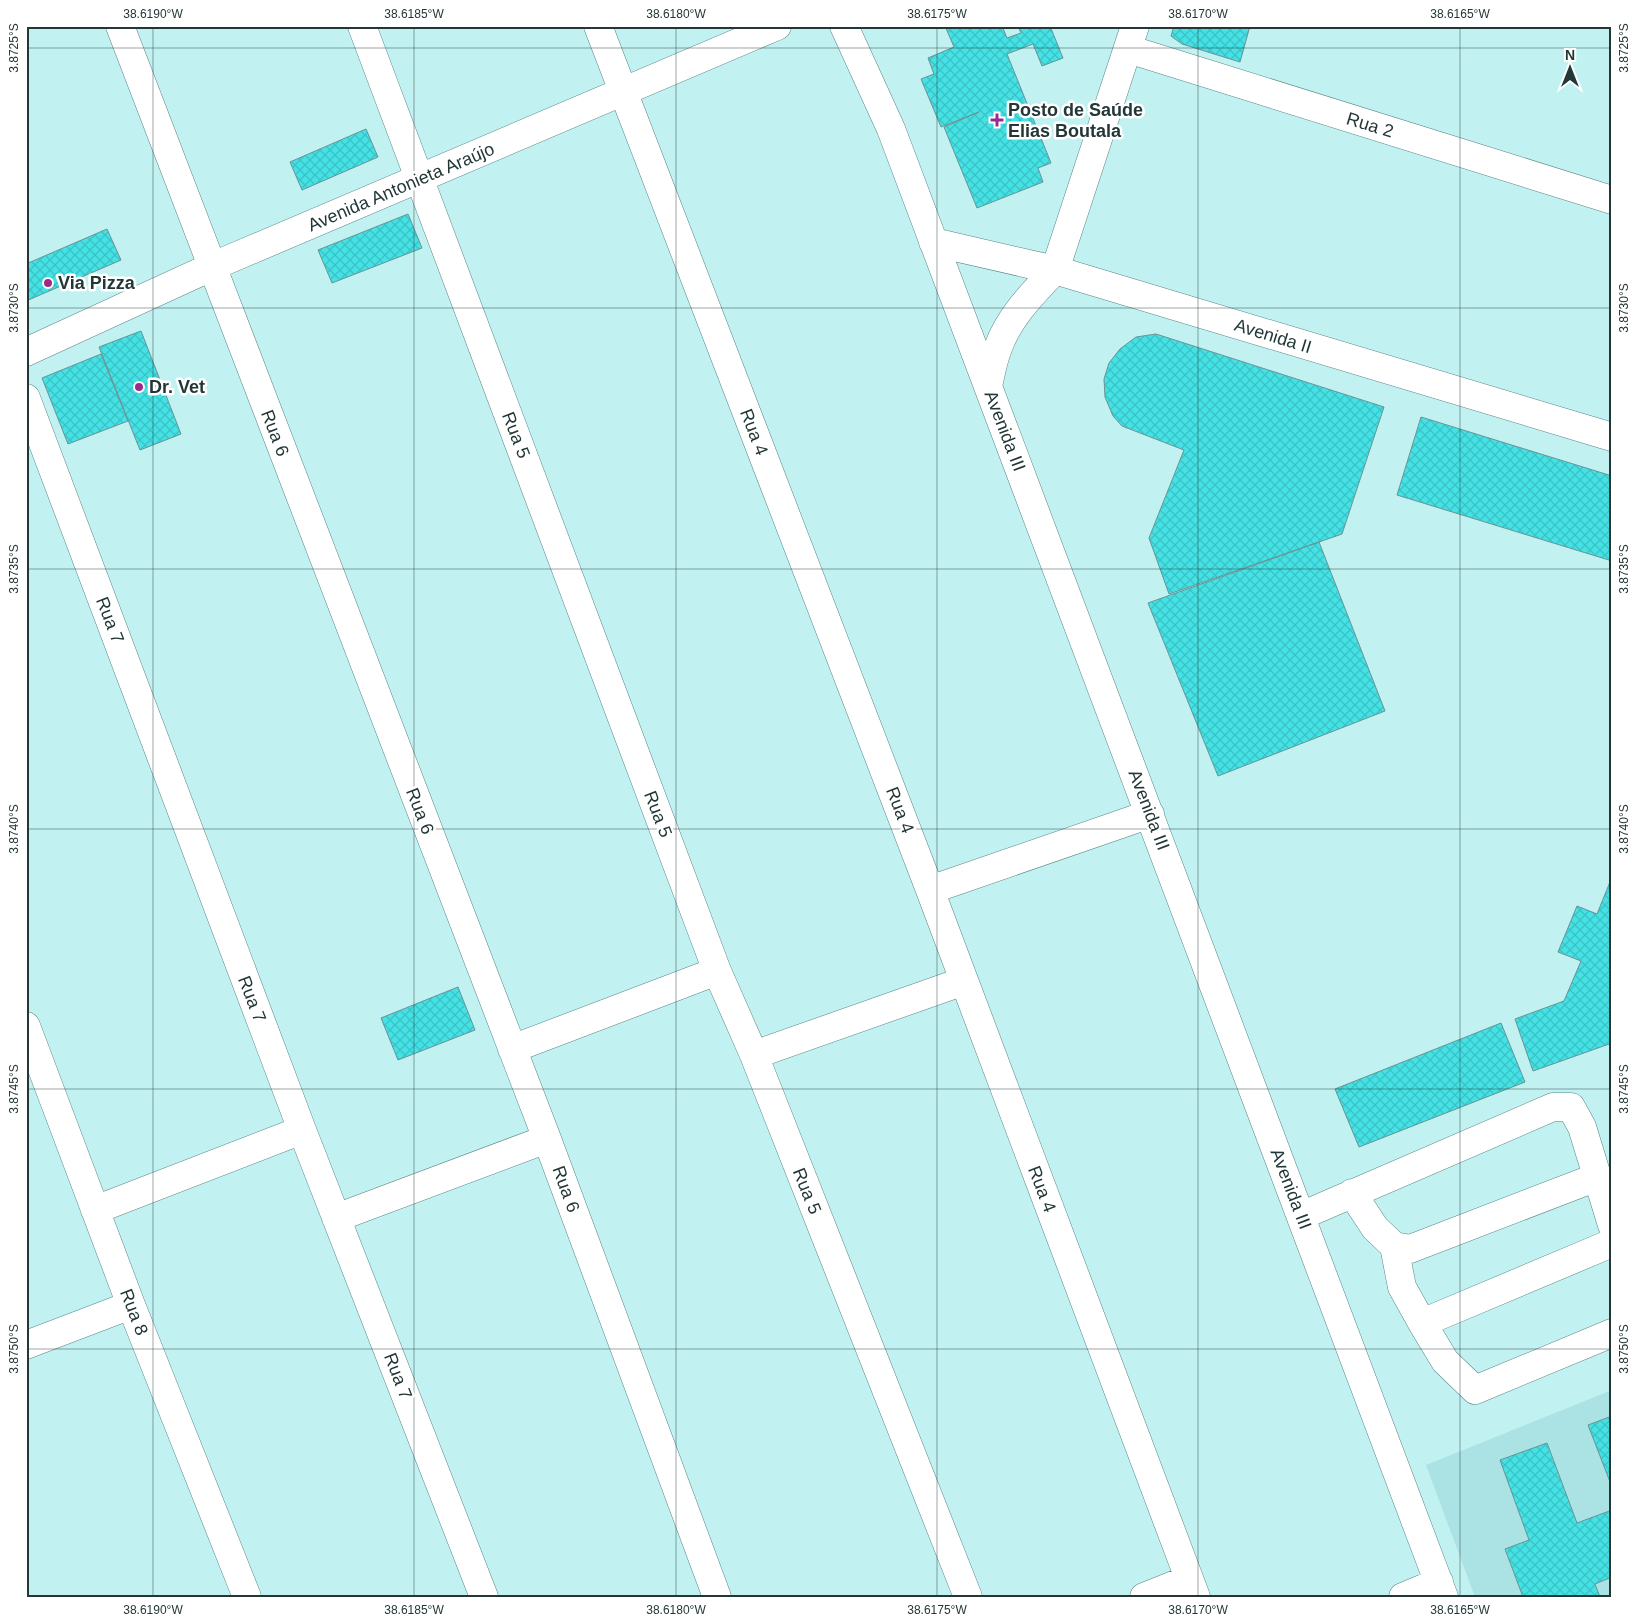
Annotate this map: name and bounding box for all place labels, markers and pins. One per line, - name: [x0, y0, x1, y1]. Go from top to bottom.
- place label: Posto de Saúde Elias Boutala: [1008, 100, 1143, 141]
- marker: Posto de Saúde Elias Boutala: [990, 113, 1004, 127]
- place label: Via Pizza: [58, 273, 136, 293]
- marker: Via Pizza: [42, 277, 54, 289]
- place label: Dr. Vet: [149, 377, 205, 397]
- marker: Dr. Vet: [133, 381, 145, 393]

